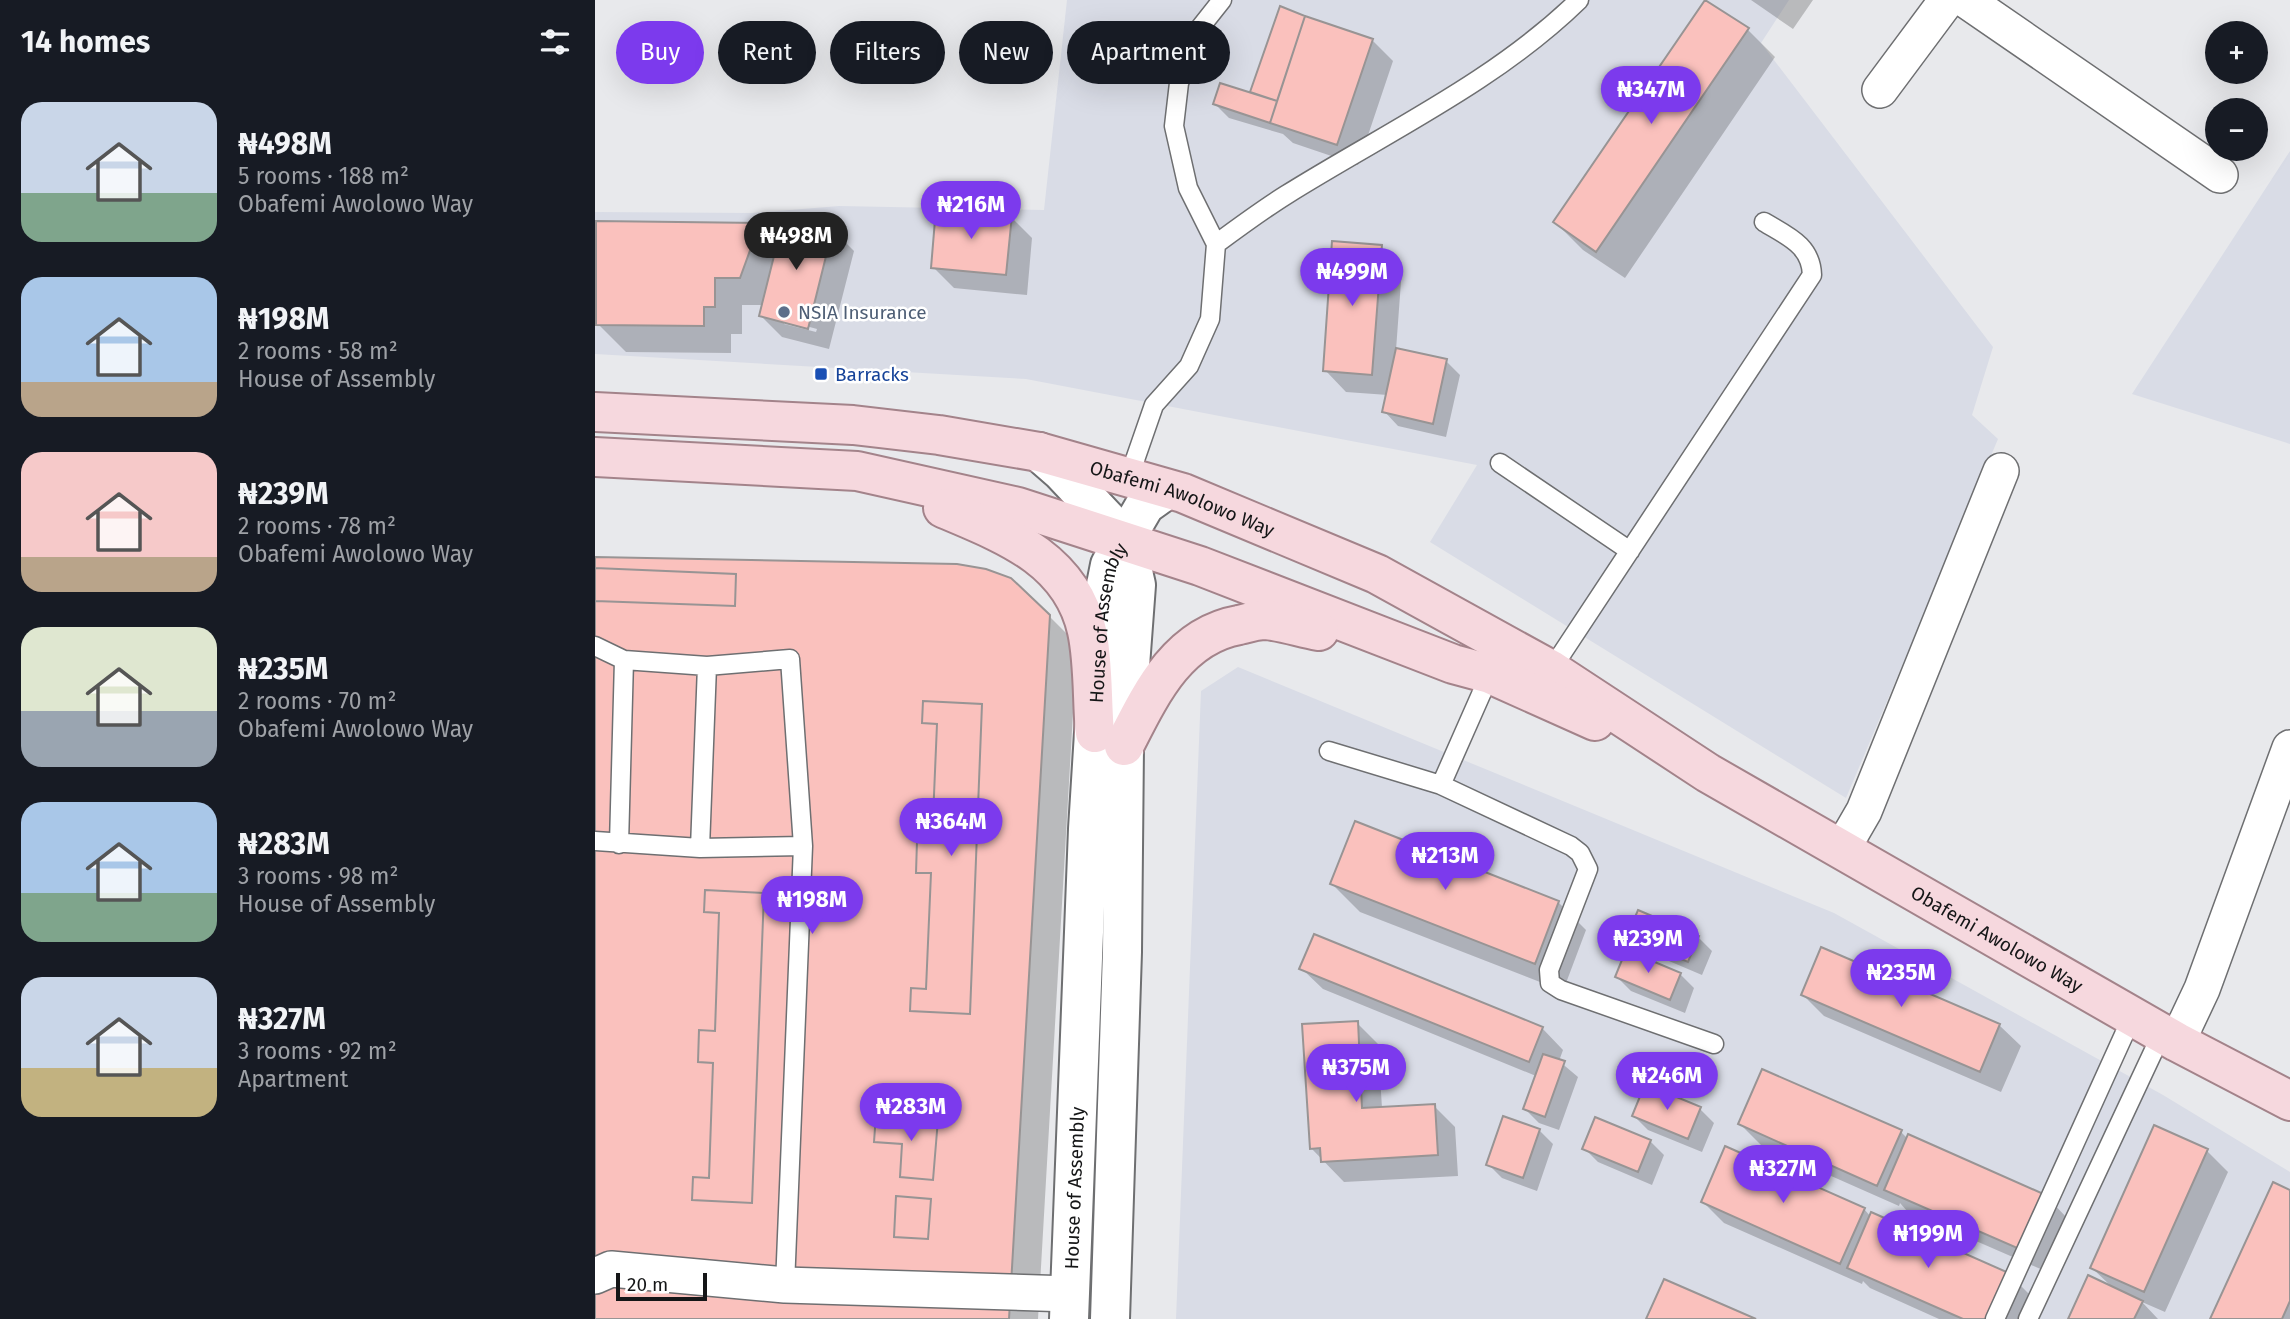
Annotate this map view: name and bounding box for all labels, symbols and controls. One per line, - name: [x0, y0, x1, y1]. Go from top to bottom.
- chip: Buy: [616, 21, 704, 84]
- chip: Rent: [718, 21, 816, 84]
- chip: Filters: [830, 21, 945, 84]
- chip: New: [959, 21, 1053, 84]
- chip: Apartment: [1067, 21, 1230, 84]
- map controls: [2205, 21, 2268, 161]
- button: +: [2205, 21, 2268, 84]
- icon: filters: [536, 23, 574, 61]
- text: 14 homes: [21, 24, 150, 60]
- pin: ₦347M: [1602, 66, 1700, 126]
- text: ₦347M: [1617, 75, 1685, 103]
- button: −: [2205, 98, 2268, 161]
- text: ₦498M: [238, 126, 332, 162]
- icon: home: [77, 130, 161, 214]
- text: 5 rooms · 188 m²: [238, 162, 409, 190]
- pin: ₦216M: [922, 182, 1020, 241]
- text: Obafemi Awolowo Way: [238, 190, 473, 218]
- text: ₦216M: [937, 190, 1005, 218]
- pin: ₦498M: [747, 212, 845, 272]
- text: ₦498M: [760, 221, 832, 249]
- pin: ₦499M: [1303, 248, 1401, 308]
- text: ₦499M: [1316, 257, 1388, 285]
- text: ₦198M: [238, 301, 329, 337]
- place label: NSIA Insurance: [798, 301, 927, 324]
- marker: NSIA Insurance: [776, 304, 792, 320]
- icon: home: [77, 305, 161, 389]
- text: 2 rooms · 58 m²: [238, 337, 398, 365]
- place label: Barracks: [835, 363, 909, 386]
- text: House of Assembly: [238, 365, 435, 393]
- marker: Barracks: [813, 366, 829, 382]
- street label: Obafemi Awolowo Way: [1087, 456, 1278, 542]
- text: ₦239M: [238, 476, 329, 512]
- icon: home: [77, 480, 161, 564]
- text: 2 rooms · 78 m²: [238, 512, 396, 540]
- street label: House of Assembly: [1085, 538, 1133, 704]
- text: Obafemi Awolowo Way: [238, 540, 473, 568]
- text: ₦235M: [238, 651, 328, 687]
- icon: home: [77, 655, 161, 739]
- text: 2 rooms · 70 m²: [238, 687, 396, 715]
- text: Obafemi Awolowo Way: [238, 715, 473, 743]
- pin: ₦364M: [902, 798, 1000, 858]
- text: ₦364M: [915, 807, 987, 835]
- text: ₦283M: [238, 826, 330, 862]
- icon: home: [77, 830, 161, 914]
- pin: ₦213M: [1396, 832, 1494, 892]
- text: ₦213M: [1411, 841, 1479, 869]
- text: 3 rooms · 98 m²: [238, 862, 398, 890]
- pin: ₦198M: [763, 876, 861, 936]
- street label: Obafemi Awolowo Way: [1907, 881, 2087, 998]
- text: ₦198M: [777, 885, 847, 913]
- text: House of Assembly: [238, 890, 435, 918]
- pin: ₦239M: [1599, 916, 1697, 975]
- text: ₦239M: [1613, 924, 1683, 952]
- pin: ₦235M: [1852, 950, 1950, 1009]
- text: ₦235M: [1866, 958, 1936, 986]
- text: ₦327M: [238, 1001, 326, 1037]
- icon: home: [77, 1005, 161, 1089]
- text: 3 rooms · 92 m²: [238, 1037, 397, 1065]
- pin: ₦375M: [1307, 1044, 1405, 1104]
- pin: ₦246M: [1618, 1052, 1716, 1112]
- text: ₦375M: [1322, 1053, 1390, 1081]
- text: ₦246M: [1632, 1061, 1702, 1089]
- text: Apartment: [238, 1065, 348, 1093]
- pin: ₦283M: [862, 1084, 960, 1143]
- text: ₦283M: [876, 1092, 946, 1120]
- street label: House of Assembly: [1060, 1106, 1089, 1270]
- pin: ₦327M: [1734, 1146, 1832, 1205]
- text: ₦327M: [1749, 1154, 1817, 1182]
- pin: ₦199M: [1879, 1210, 1977, 1270]
- text: ₦199M: [1893, 1219, 1963, 1247]
- scale bar: [616, 1270, 707, 1302]
- text: 20 m: [627, 1273, 668, 1296]

